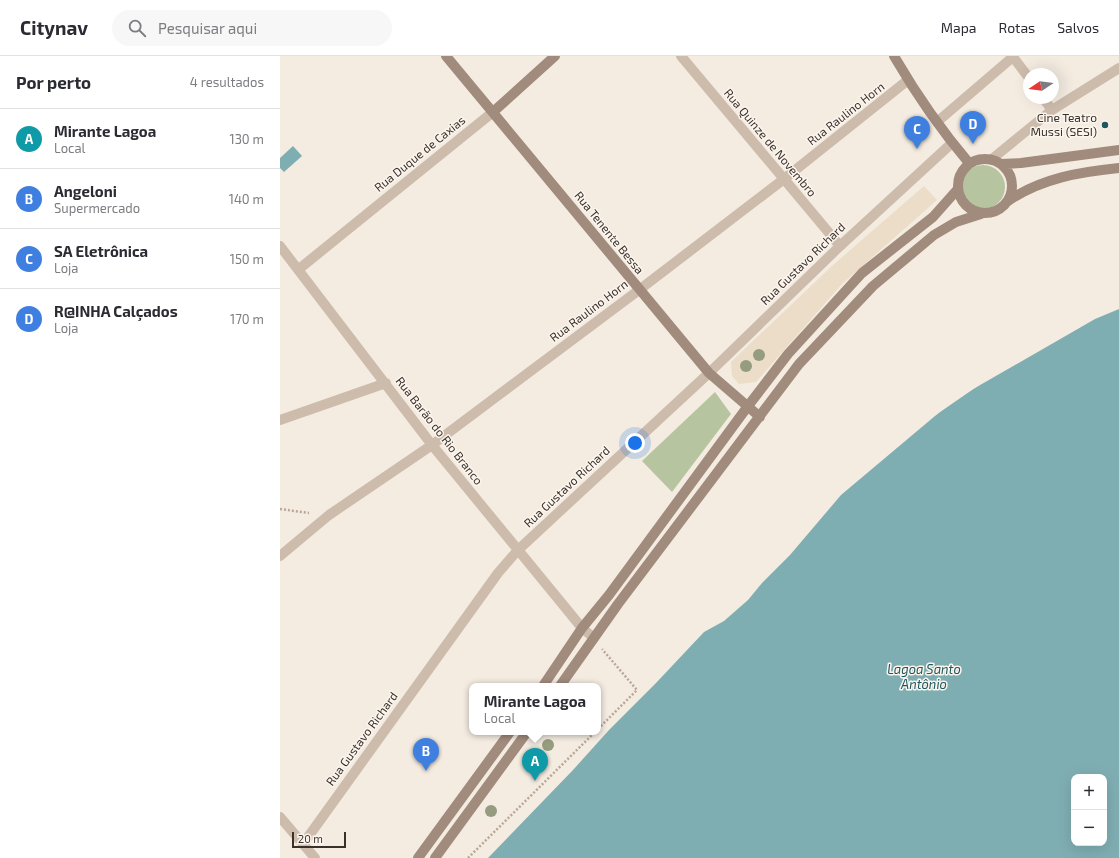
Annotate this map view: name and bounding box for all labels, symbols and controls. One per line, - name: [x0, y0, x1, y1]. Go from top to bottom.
- search box: [112, 10, 392, 46]
- text: Citynav: [20, 16, 88, 39]
- icon: search: [126, 17, 148, 39]
- text: Pesquisar aqui: [158, 19, 257, 37]
- text: Mapa: [941, 19, 977, 36]
- text: Rotas: [999, 19, 1035, 36]
- text: Salvos: [1057, 19, 1099, 36]
- north arrow: [1023, 68, 1059, 104]
- text: Por perto: [16, 72, 91, 92]
- text: 4 resultados: [190, 74, 264, 90]
- street label: Rua Raulino Horn: [804, 79, 887, 148]
- street label: Rua Quinze de Novembro: [721, 86, 820, 200]
- place label: Cine Teatro Mussi (SESI): [1030, 110, 1097, 138]
- pin: D: [960, 111, 986, 144]
- street label: Rua Duque de Caxias: [371, 112, 468, 194]
- pin: C: [904, 116, 930, 149]
- marker: Cine Teatro Mussi (SESI): [1100, 120, 1110, 130]
- text: Mirante Lagoa: [54, 122, 156, 140]
- text: A: [25, 131, 33, 147]
- text: 130 m: [229, 131, 264, 147]
- text: Local: [54, 140, 85, 156]
- text: Angeloni: [54, 182, 117, 200]
- street label: Rua Tenente Bessa: [572, 188, 647, 276]
- text: B: [25, 191, 33, 207]
- text: 140 m: [229, 191, 264, 207]
- text: Supermercado: [54, 200, 140, 216]
- street label: Rua Gustavo Richard: [757, 219, 848, 307]
- text: SA Eletrônica: [54, 242, 148, 260]
- text: C: [25, 251, 33, 267]
- text: 150 m: [230, 251, 264, 267]
- text: Loja: [54, 260, 78, 276]
- street label: Rua Raulino Horn: [547, 276, 630, 344]
- text: R@INHA Calçados: [54, 302, 178, 320]
- text: D: [25, 311, 33, 327]
- text: 170 m: [230, 311, 264, 327]
- text: Loja: [54, 320, 78, 336]
- street label: Rua Barão do Rio Branco: [393, 374, 486, 487]
- your location: [625, 433, 645, 453]
- street label: Rua Gustavo Richard: [520, 443, 612, 530]
- water label: Lagoa Santo Antônio: [887, 661, 961, 692]
- popup: [469, 683, 601, 735]
- street label: Rua Gustavo Richard: [323, 689, 400, 788]
- text: Mirante Lagoa: [484, 692, 586, 710]
- text: Local: [484, 710, 515, 726]
- pin: B: [413, 738, 439, 771]
- pin: A: [522, 748, 548, 781]
- map controls: [1071, 774, 1107, 846]
- button: +: [1071, 774, 1107, 810]
- button: −: [1071, 810, 1107, 846]
- scale bar: [292, 830, 346, 849]
- text: 20 m: [298, 832, 323, 845]

